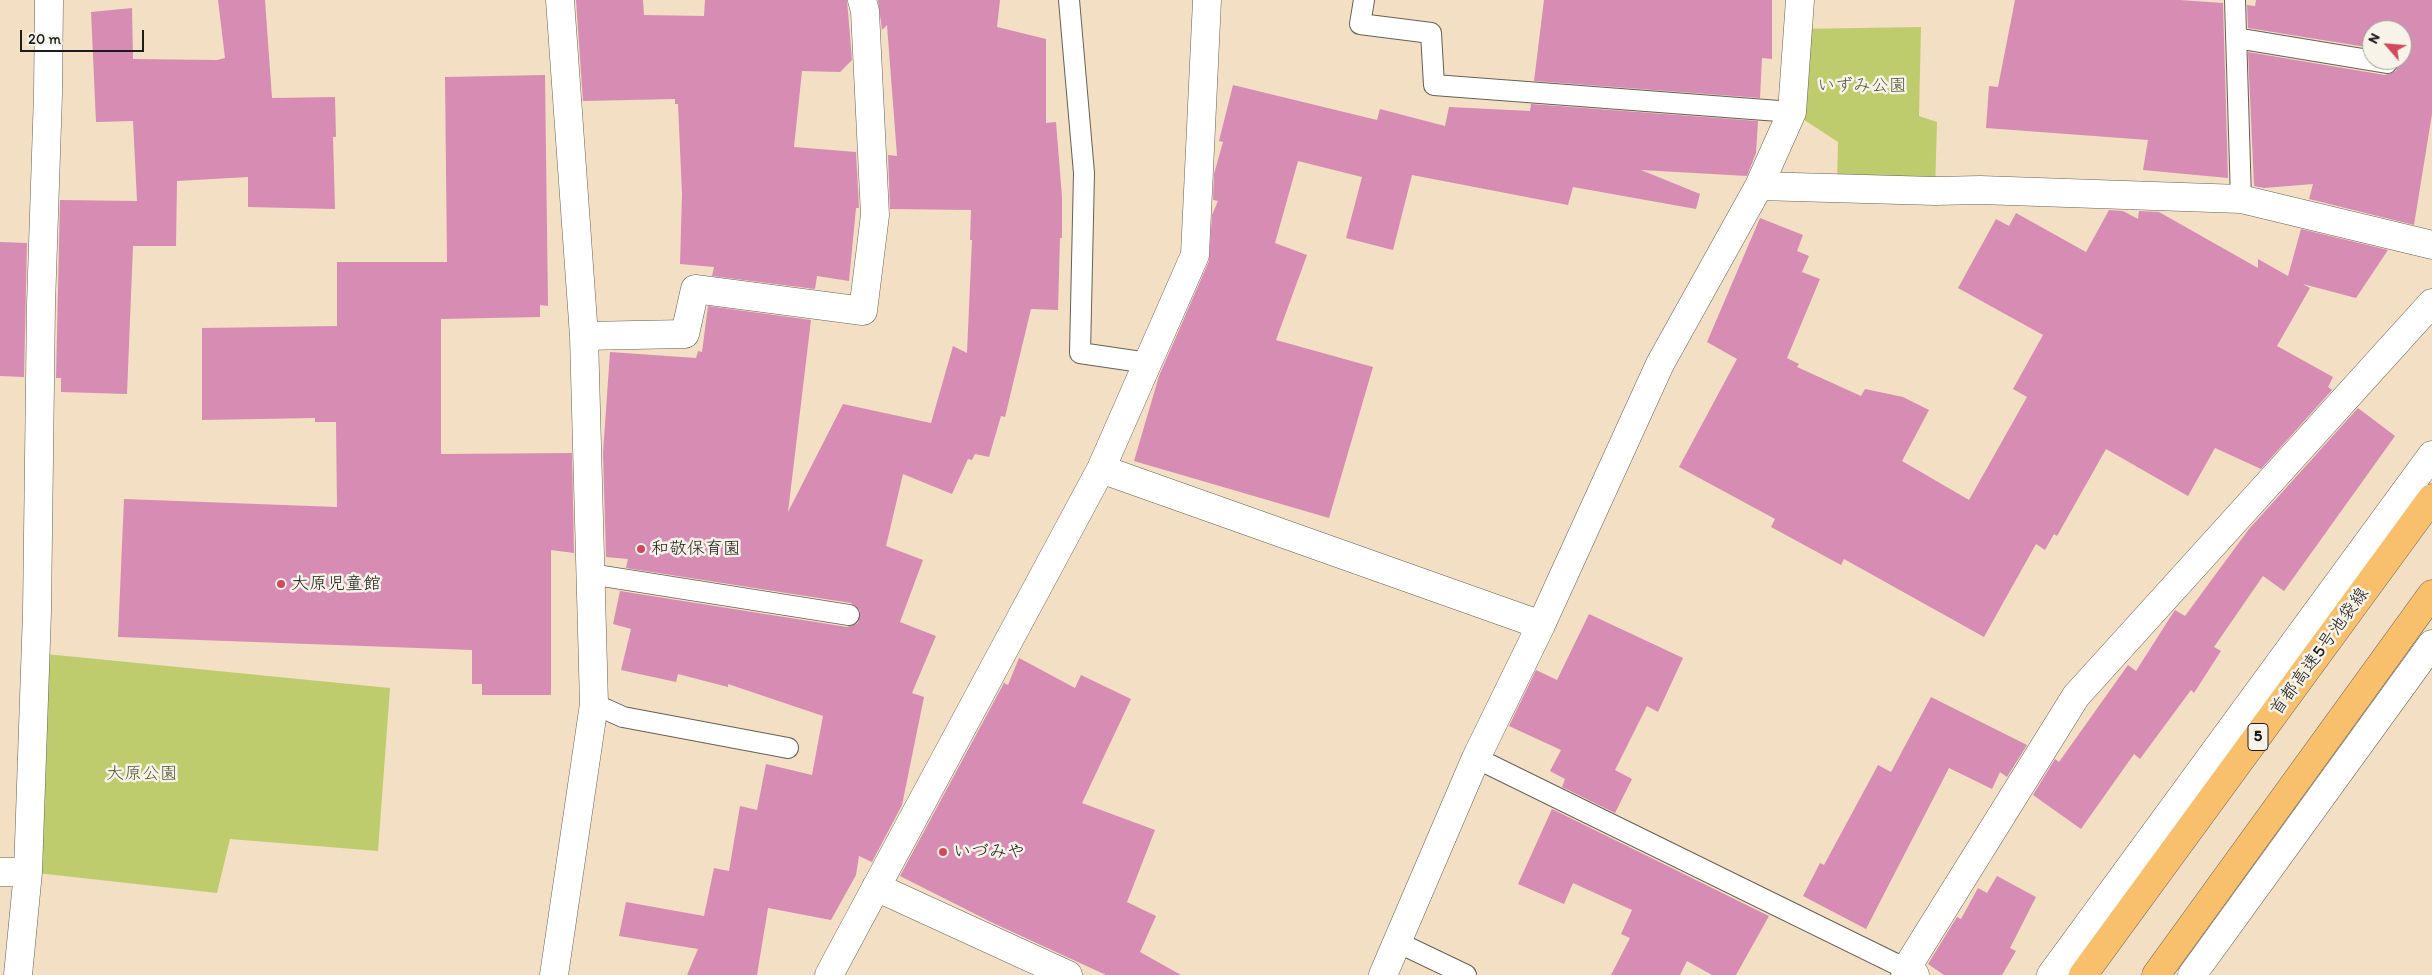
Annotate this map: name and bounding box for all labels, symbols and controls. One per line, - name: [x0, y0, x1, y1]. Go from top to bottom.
- scale bar: [22, 20, 146, 52]
- north arrow: [2362, 20, 2412, 70]
- text: 20 m: [28, 30, 61, 48]
- text: N: [2364, 30, 2384, 46]
- park label: いずみ公園: [1817, 75, 1907, 97]
- place label: 和敬保育園: [651, 538, 741, 560]
- marker: 和敬保育園: [635, 543, 647, 555]
- place label: 大原児童館: [291, 573, 381, 595]
- marker: 大原児童館: [275, 578, 287, 590]
- street label: 首都高速5号池袋線: [2266, 584, 2374, 720]
- road number: 5: [2248, 724, 2268, 750]
- park label: 大原公園: [106, 763, 178, 785]
- place label: いづみや: [953, 841, 1025, 863]
- marker: いづみや: [937, 846, 949, 858]

